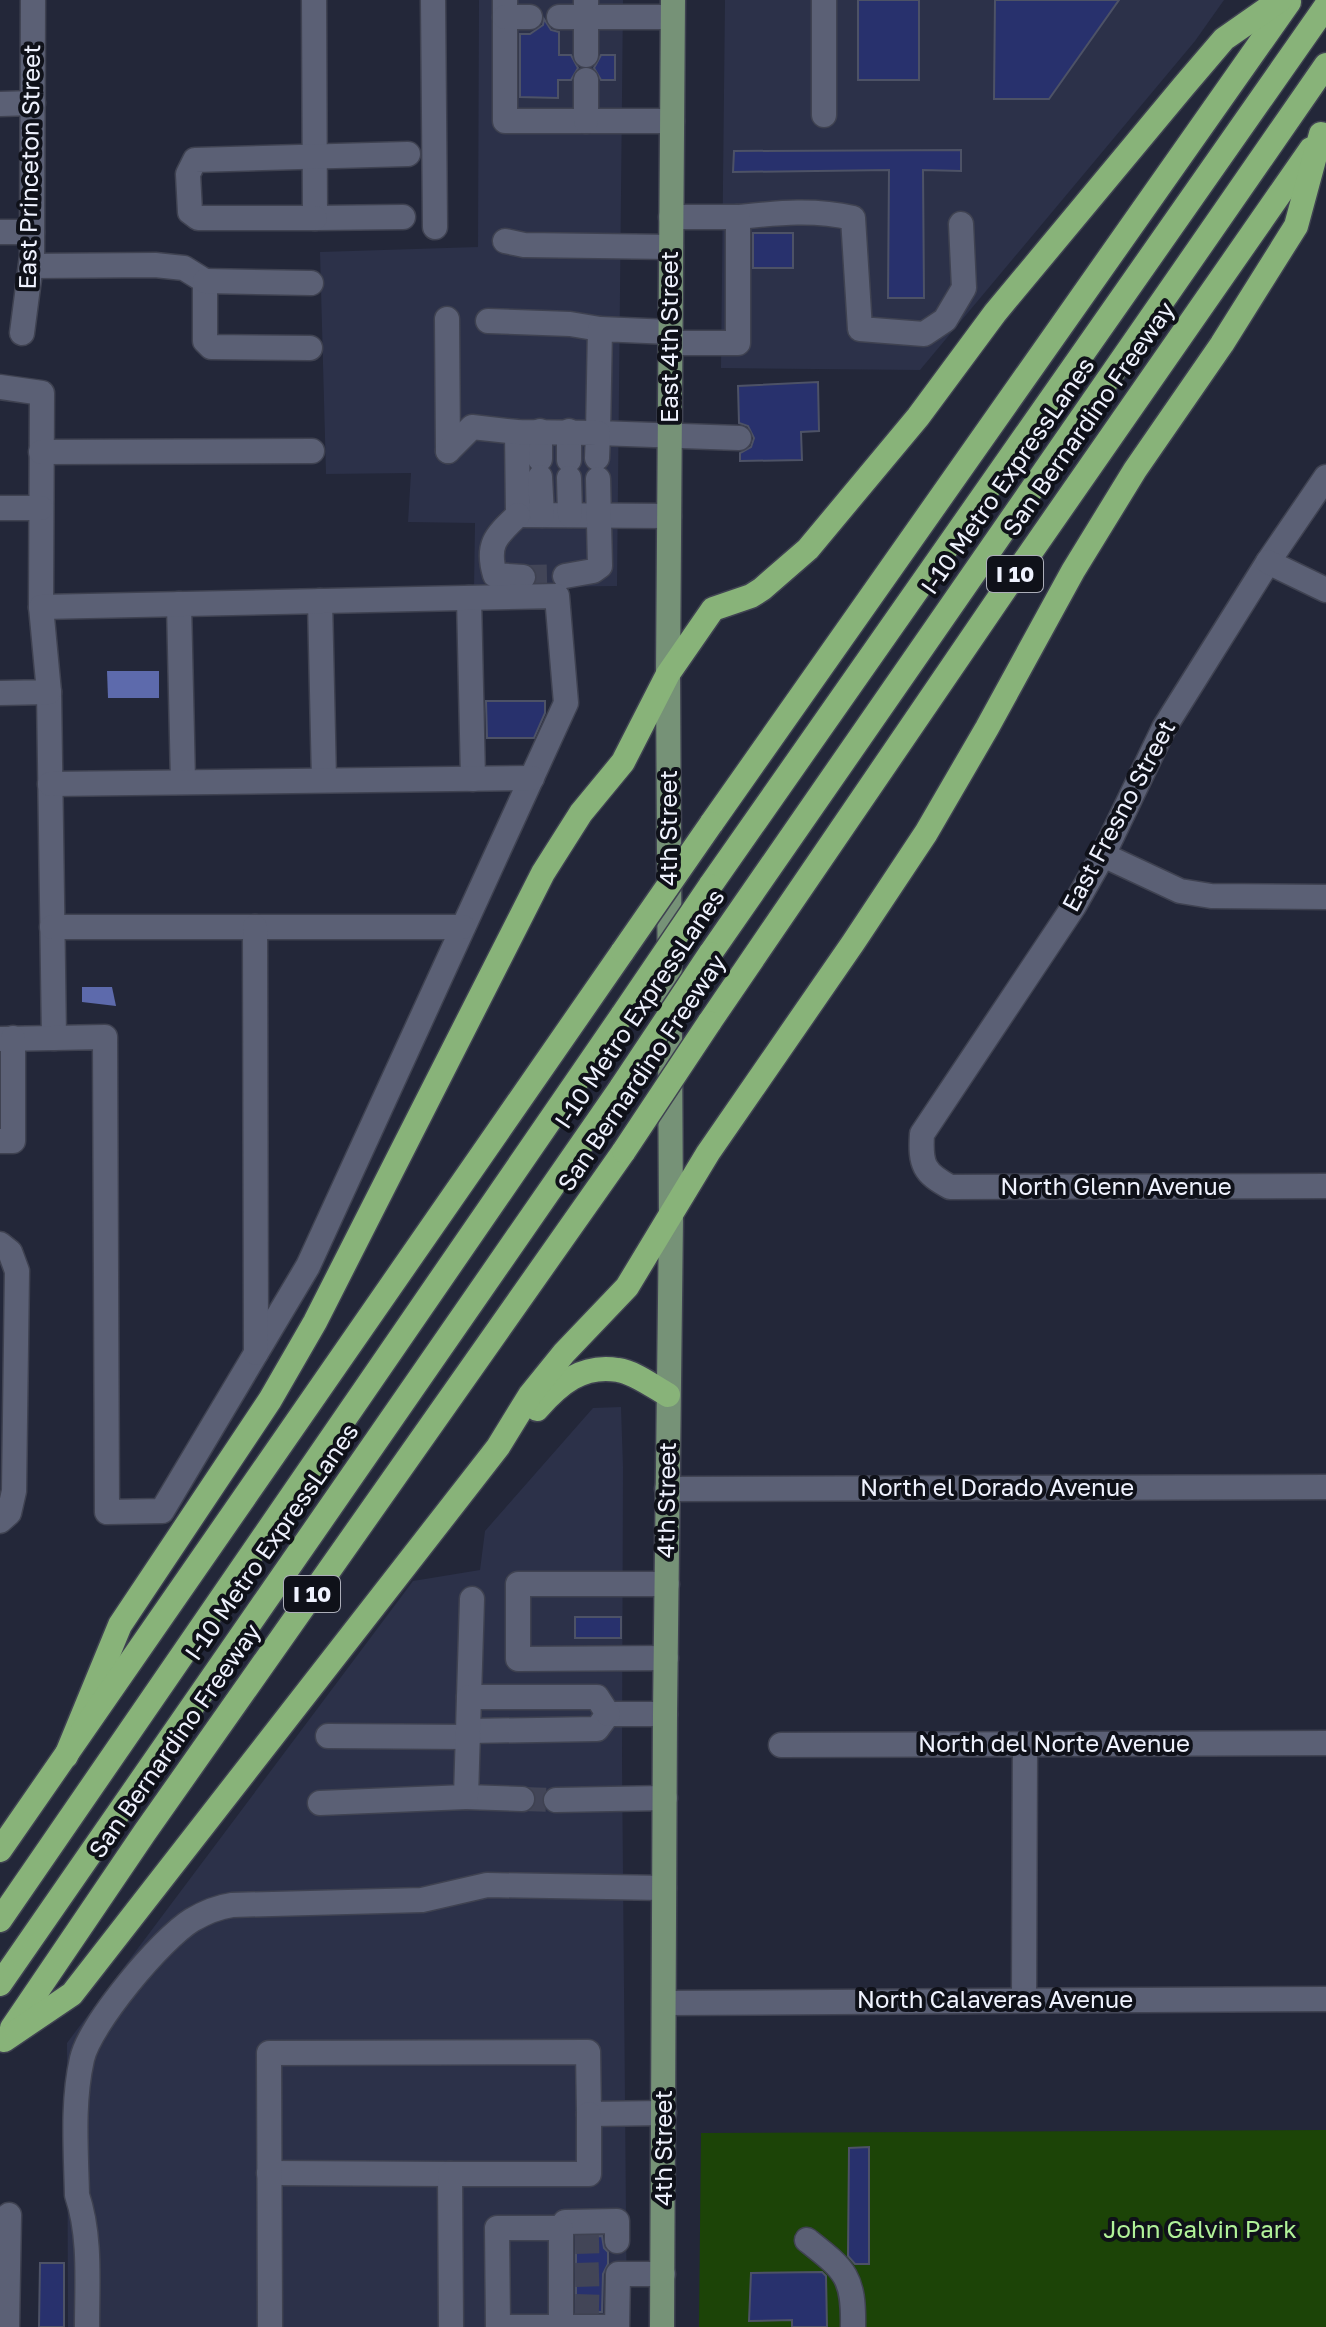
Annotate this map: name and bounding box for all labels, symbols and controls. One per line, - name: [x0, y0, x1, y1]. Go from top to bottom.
- street label: East Princeton Street: [12, 44, 45, 290]
- street label: East 4th Street: [654, 251, 683, 423]
- street label: San Bernardino Freeway: [996, 295, 1180, 541]
- street label: I-10 Metro ExpressLanes: [914, 351, 1100, 599]
- road number: I 10: [987, 556, 1043, 592]
- street label: East Fresno Street: [1055, 715, 1180, 916]
- street label: 4th Street: [653, 770, 682, 886]
- street label: I-10 Metro ExpressLanes: [548, 883, 730, 1134]
- street label: San Bernardino Freeway: [551, 948, 731, 1196]
- street label: North Glenn Avenue: [1000, 1171, 1232, 1200]
- street label: I-10 Metro ExpressLanes: [178, 1417, 364, 1665]
- street label: 4th Street: [650, 1442, 681, 1558]
- street label: North el Dorado Avenue: [860, 1472, 1134, 1501]
- road number: I 10: [284, 1576, 340, 1612]
- street label: San Bernardino Freeway: [82, 1617, 266, 1863]
- street label: North del Norte Avenue: [918, 1728, 1190, 1757]
- street label: North Calaveras Avenue: [857, 1984, 1133, 2013]
- street label: 4th Street: [648, 2090, 677, 2206]
- park label: John Galvin Park: [1103, 2214, 1297, 2243]

